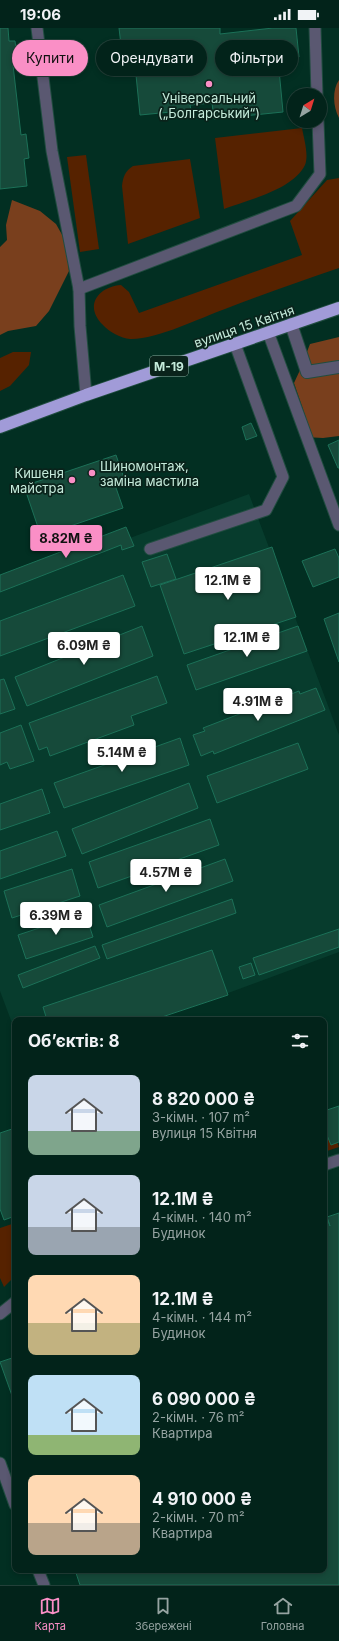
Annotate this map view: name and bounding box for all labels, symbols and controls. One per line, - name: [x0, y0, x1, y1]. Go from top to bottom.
- text: 19:06: [20, 5, 61, 24]
- chip: Купити: [12, 40, 88, 76]
- chip: Орендувати: [96, 40, 207, 76]
- chip: Фільтри: [215, 40, 298, 76]
- marker: Універсальний („Болгарський“): [204, 79, 214, 89]
- north arrow: [287, 88, 327, 128]
- map controls: [287, 88, 327, 128]
- place label: Універсальний („Болгарський“): [158, 90, 260, 121]
- street label: вулиця 15 Квітня: [192, 301, 296, 351]
- road number: М-19: [150, 356, 188, 376]
- place label: Шиномонтаж, заміна мастила: [100, 458, 199, 489]
- place label: Кишеня майстра: [10, 465, 64, 496]
- marker: Шиномонтаж, заміна мастила: [87, 468, 97, 478]
- marker: Кишеня майстра: [67, 475, 77, 485]
- pin: 8.82M ₴: [29, 525, 103, 559]
- text: 8.82M ₴: [39, 530, 93, 546]
- pin: 12.1M ₴: [191, 567, 265, 601]
- text: 12.1M ₴: [204, 572, 252, 588]
- pin: 12.1M ₴: [210, 624, 284, 658]
- text: 12.1M ₴: [223, 629, 271, 645]
- pin: 6.09M ₴: [47, 632, 121, 666]
- text: 6.09M ₴: [57, 637, 111, 653]
- pin: 4.91M ₴: [221, 688, 295, 722]
- text: 4.91M ₴: [232, 693, 284, 709]
- pin: 5.14M ₴: [85, 739, 159, 773]
- text: 5.14M ₴: [97, 744, 147, 760]
- pin: 4.57M ₴: [129, 859, 203, 893]
- text: 4.57M ₴: [139, 864, 193, 880]
- pin: 6.39M ₴: [19, 902, 93, 936]
- text: 6.39M ₴: [29, 907, 83, 923]
- icon: filters: [289, 1030, 311, 1052]
- text: Об’єктів: 8: [28, 1031, 120, 1051]
- text: 8 820 000 ₴: [152, 1089, 255, 1109]
- icon: home: [60, 1091, 108, 1139]
- text: 3-кімн. · 107 m²: [152, 1109, 250, 1125]
- text: вулиця 15 Квітня: [152, 1125, 257, 1141]
- text: 12.1M ₴: [152, 1189, 214, 1209]
- icon: home: [60, 1191, 108, 1239]
- text: 4-кімн. · 140 m²: [152, 1209, 252, 1225]
- text: Будинок: [152, 1225, 206, 1241]
- text: 12.1M ₴: [152, 1289, 214, 1309]
- icon: home: [60, 1291, 108, 1339]
- text: 4-кімн. · 144 m²: [152, 1309, 252, 1325]
- text: Будинок: [152, 1325, 206, 1341]
- text: 6 090 000 ₴: [152, 1389, 256, 1409]
- icon: home: [60, 1391, 108, 1439]
- text: 2-кімн. · 76 m²: [152, 1409, 245, 1425]
- text: Квартира: [152, 1425, 213, 1441]
- text: 4 910 000 ₴: [152, 1489, 252, 1509]
- icon: home: [60, 1491, 108, 1539]
- text: 2-кімн. · 70 m²: [152, 1509, 245, 1525]
- text: Квартира: [152, 1525, 213, 1541]
- tab: Карта: [34, 1595, 66, 1633]
- tab: Збережені: [135, 1595, 192, 1633]
- tab: Головна: [261, 1595, 305, 1633]

